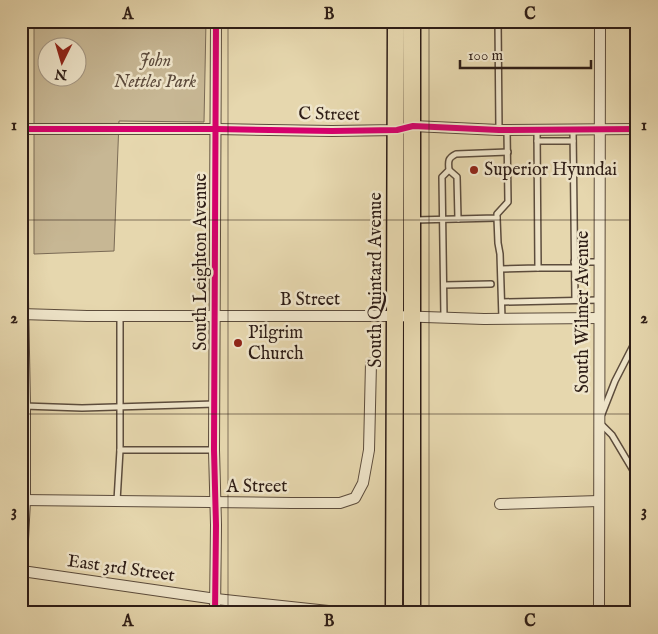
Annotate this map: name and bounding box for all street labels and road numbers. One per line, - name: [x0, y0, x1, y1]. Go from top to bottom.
- street label: C Street: [298, 103, 360, 127]
- street label: South Leighton Avenue: [190, 173, 213, 351]
- street label: South Quintard Avenue: [365, 192, 388, 368]
- street label: South Wilmer Avenue: [572, 231, 595, 393]
- street label: B Street: [280, 289, 340, 312]
- street label: A Street: [226, 476, 287, 499]
- street label: East 3rd Street: [66, 550, 176, 588]

